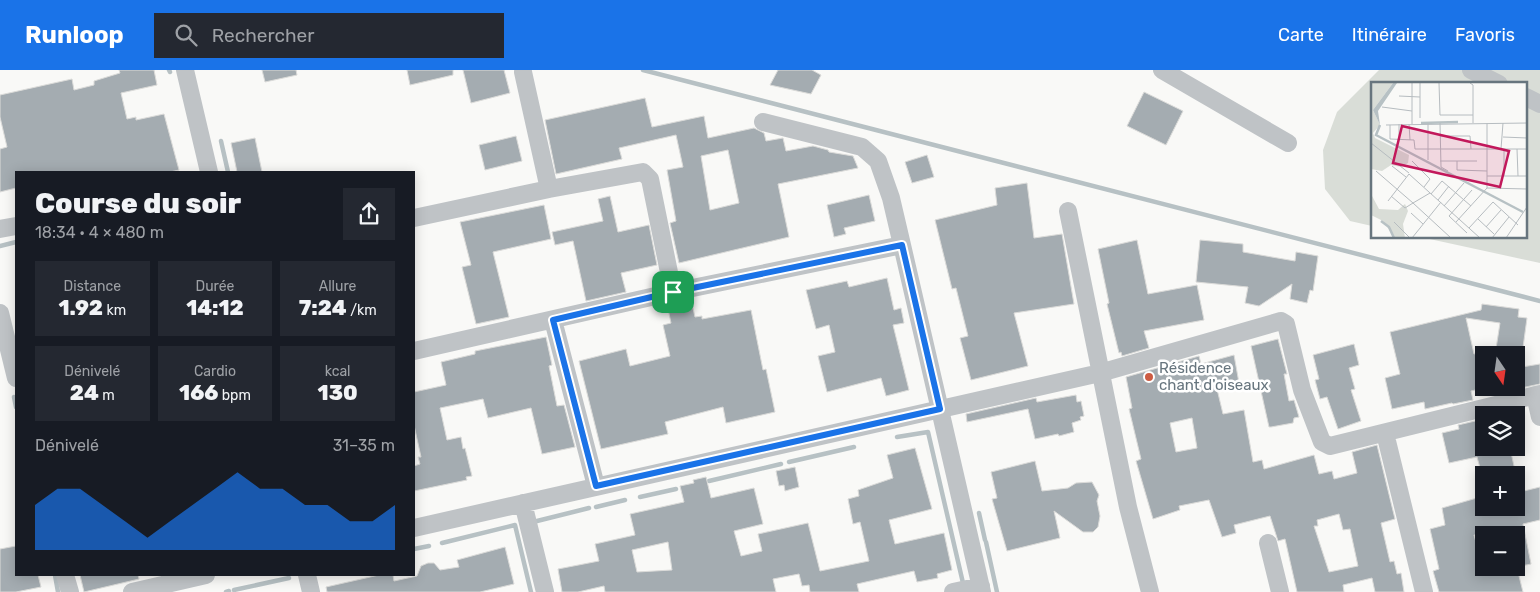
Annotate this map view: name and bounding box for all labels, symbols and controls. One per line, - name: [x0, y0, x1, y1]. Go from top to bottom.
- search box: [154, 13, 504, 58]
- text: Runloop: [25, 21, 124, 49]
- icon: search: [172, 21, 200, 49]
- text: Rechercher: [212, 24, 314, 47]
- text: Carte: [1278, 24, 1324, 46]
- text: Itinéraire: [1352, 24, 1427, 46]
- text: Favoris: [1455, 24, 1515, 46]
- inset map: [1371, 82, 1528, 239]
- text: Course du soir: [35, 187, 241, 220]
- button: share: [343, 188, 395, 240]
- text: 18:34 · 4 × 480 m: [35, 223, 164, 242]
- pin: [652, 271, 694, 313]
- text: Distance: [64, 278, 121, 295]
- text: Durée: [196, 278, 234, 295]
- text: Allure: [319, 278, 356, 295]
- icon: arrive: [659, 278, 687, 306]
- text: 1.92: [58, 295, 103, 320]
- text: 14:12: [186, 295, 244, 320]
- text: 7:24: [299, 295, 347, 320]
- text: km: [103, 302, 126, 319]
- text: /km: [347, 302, 377, 319]
- north arrow: [1475, 346, 1525, 396]
- map controls: [1475, 346, 1525, 576]
- place label: Résidence chant d'oiseaux: [1159, 359, 1269, 394]
- text: Dénivelé: [64, 363, 120, 380]
- text: Cardio: [194, 363, 236, 380]
- text: kcal: [325, 363, 351, 380]
- marker: Résidence chant d'oiseaux: [1143, 371, 1155, 383]
- text: 24: [70, 380, 99, 405]
- text: 166: [179, 380, 218, 405]
- text: 130: [318, 380, 358, 405]
- text: m: [99, 387, 115, 404]
- text: bpm: [218, 387, 251, 404]
- button: layers: [1475, 406, 1525, 456]
- text: Dénivelé: [35, 436, 99, 455]
- text: 31–35 m: [333, 436, 395, 455]
- button: +: [1475, 466, 1525, 516]
- button: −: [1475, 526, 1525, 576]

